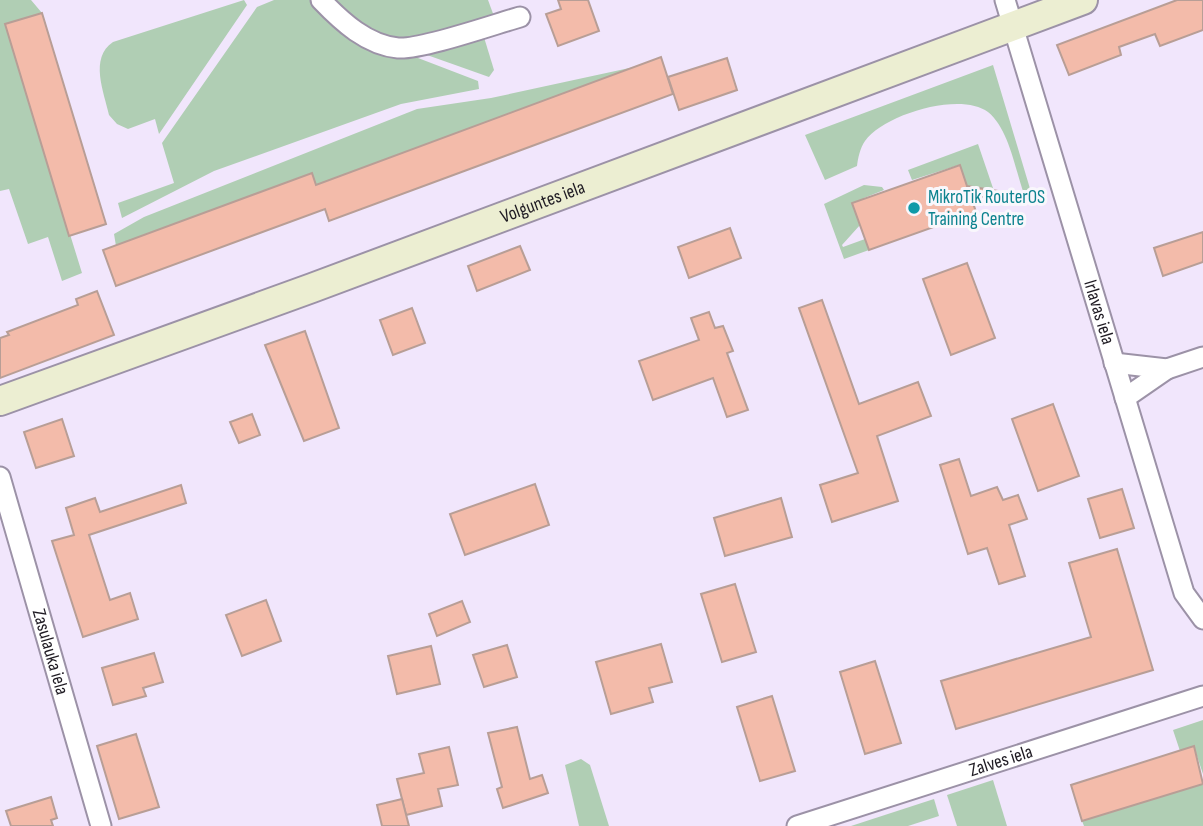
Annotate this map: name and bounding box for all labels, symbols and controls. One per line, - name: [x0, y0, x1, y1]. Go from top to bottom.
- street label: Volguntes iela: [497, 176, 588, 228]
- place label: MikroTik RouterOS Training Centre: [928, 186, 1045, 231]
- marker: MikroTik RouterOS Training Centre: [906, 200, 922, 216]
- street label: Irlavas iela: [1079, 277, 1120, 347]
- street label: Zasulauka iela: [27, 606, 74, 697]
- street label: Zalves iela: [966, 740, 1035, 782]

